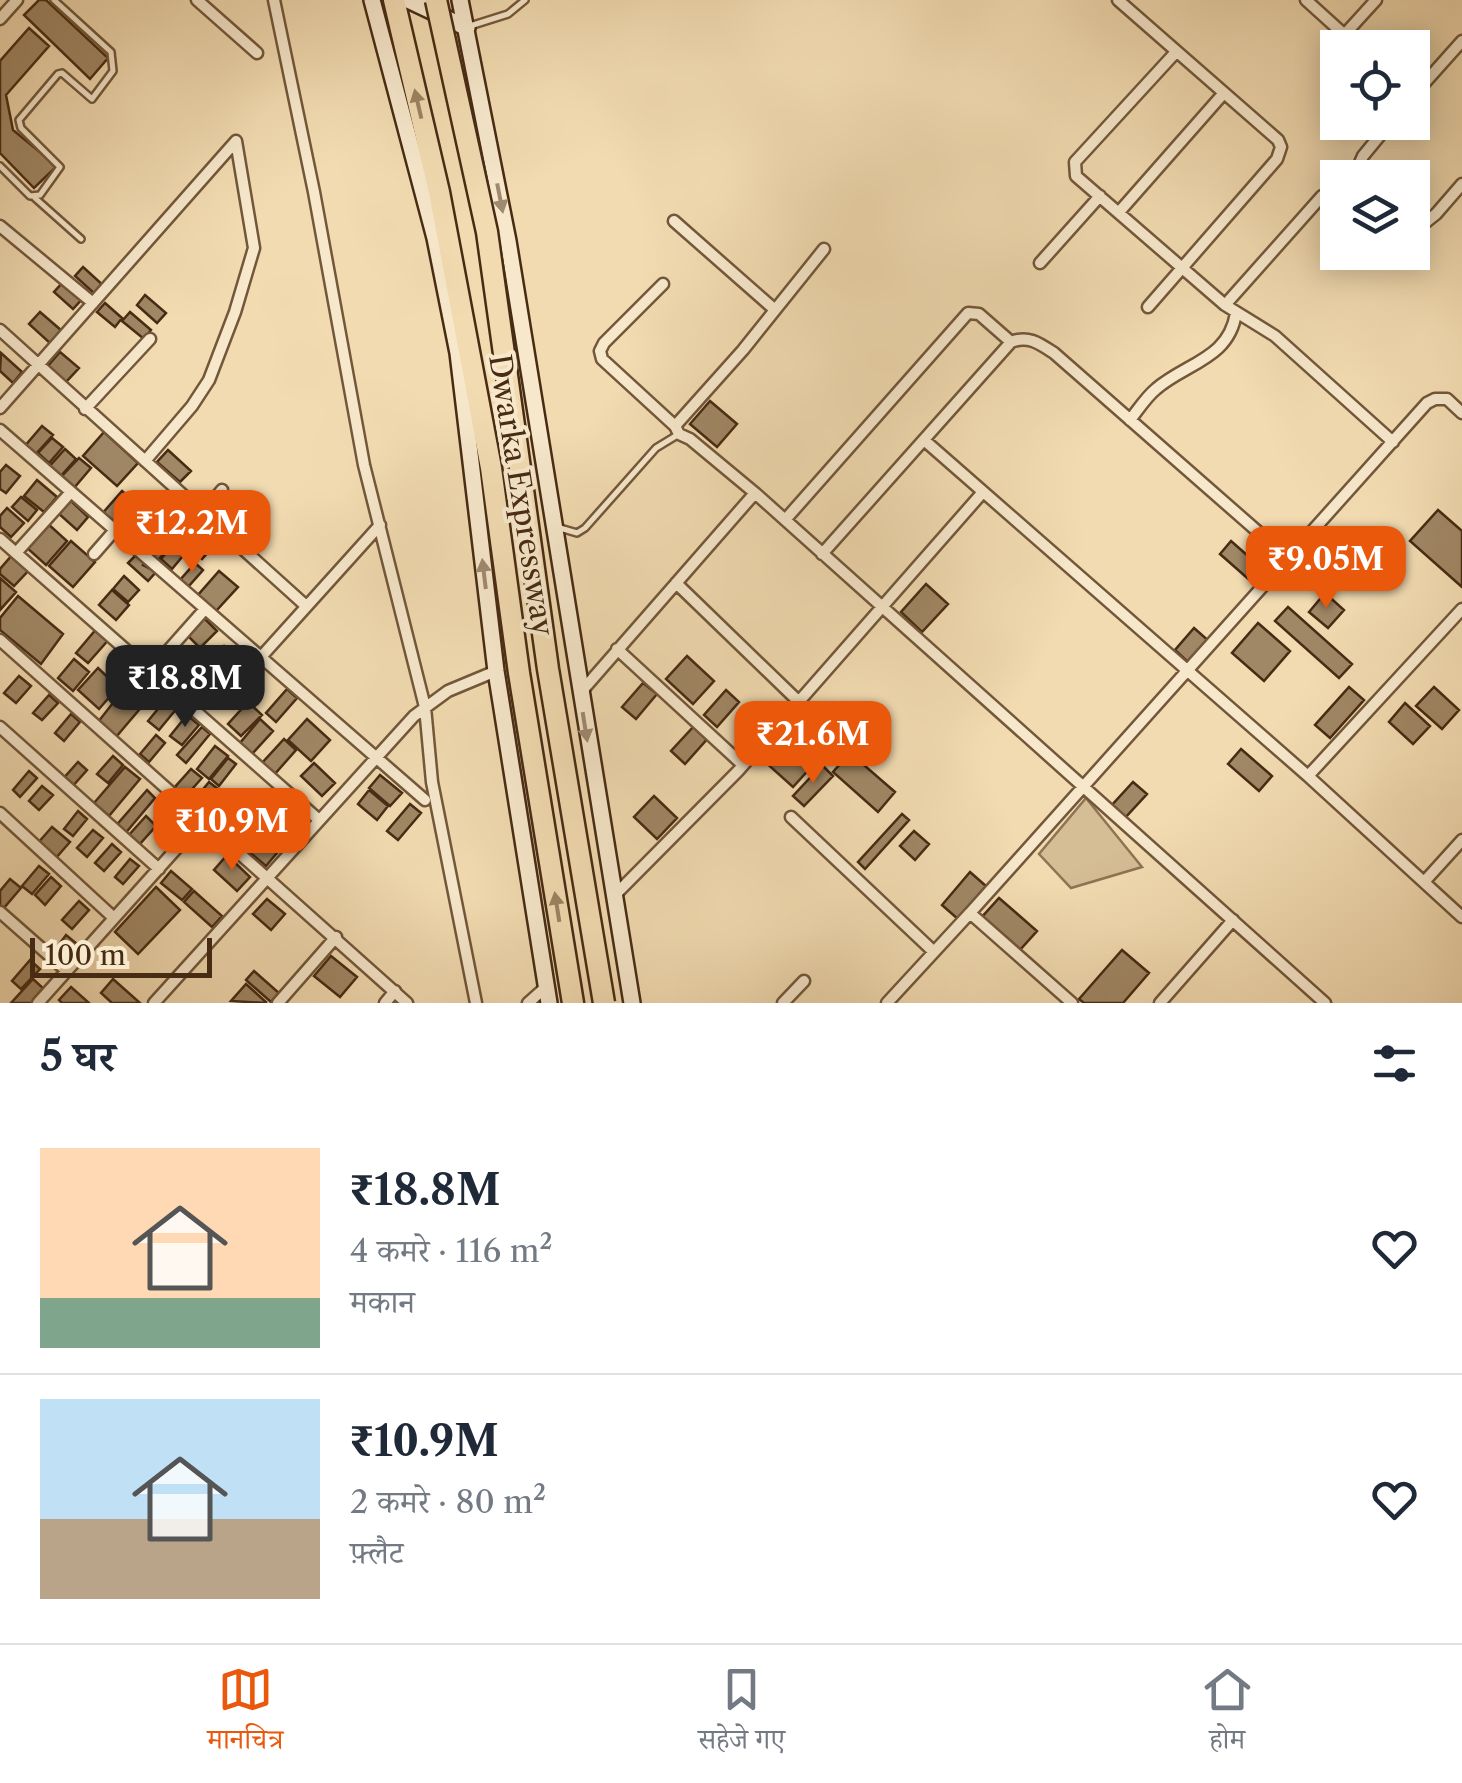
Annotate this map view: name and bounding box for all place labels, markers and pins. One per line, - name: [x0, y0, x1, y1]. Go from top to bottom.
- pin: ₹12.2M: [111, 490, 273, 575]
- pin: ₹9.05M: [1245, 526, 1407, 611]
- pin: ₹18.8M: [104, 645, 266, 730]
- pin: ₹21.6M: [732, 701, 894, 786]
- pin: ₹10.9M: [151, 788, 313, 873]

